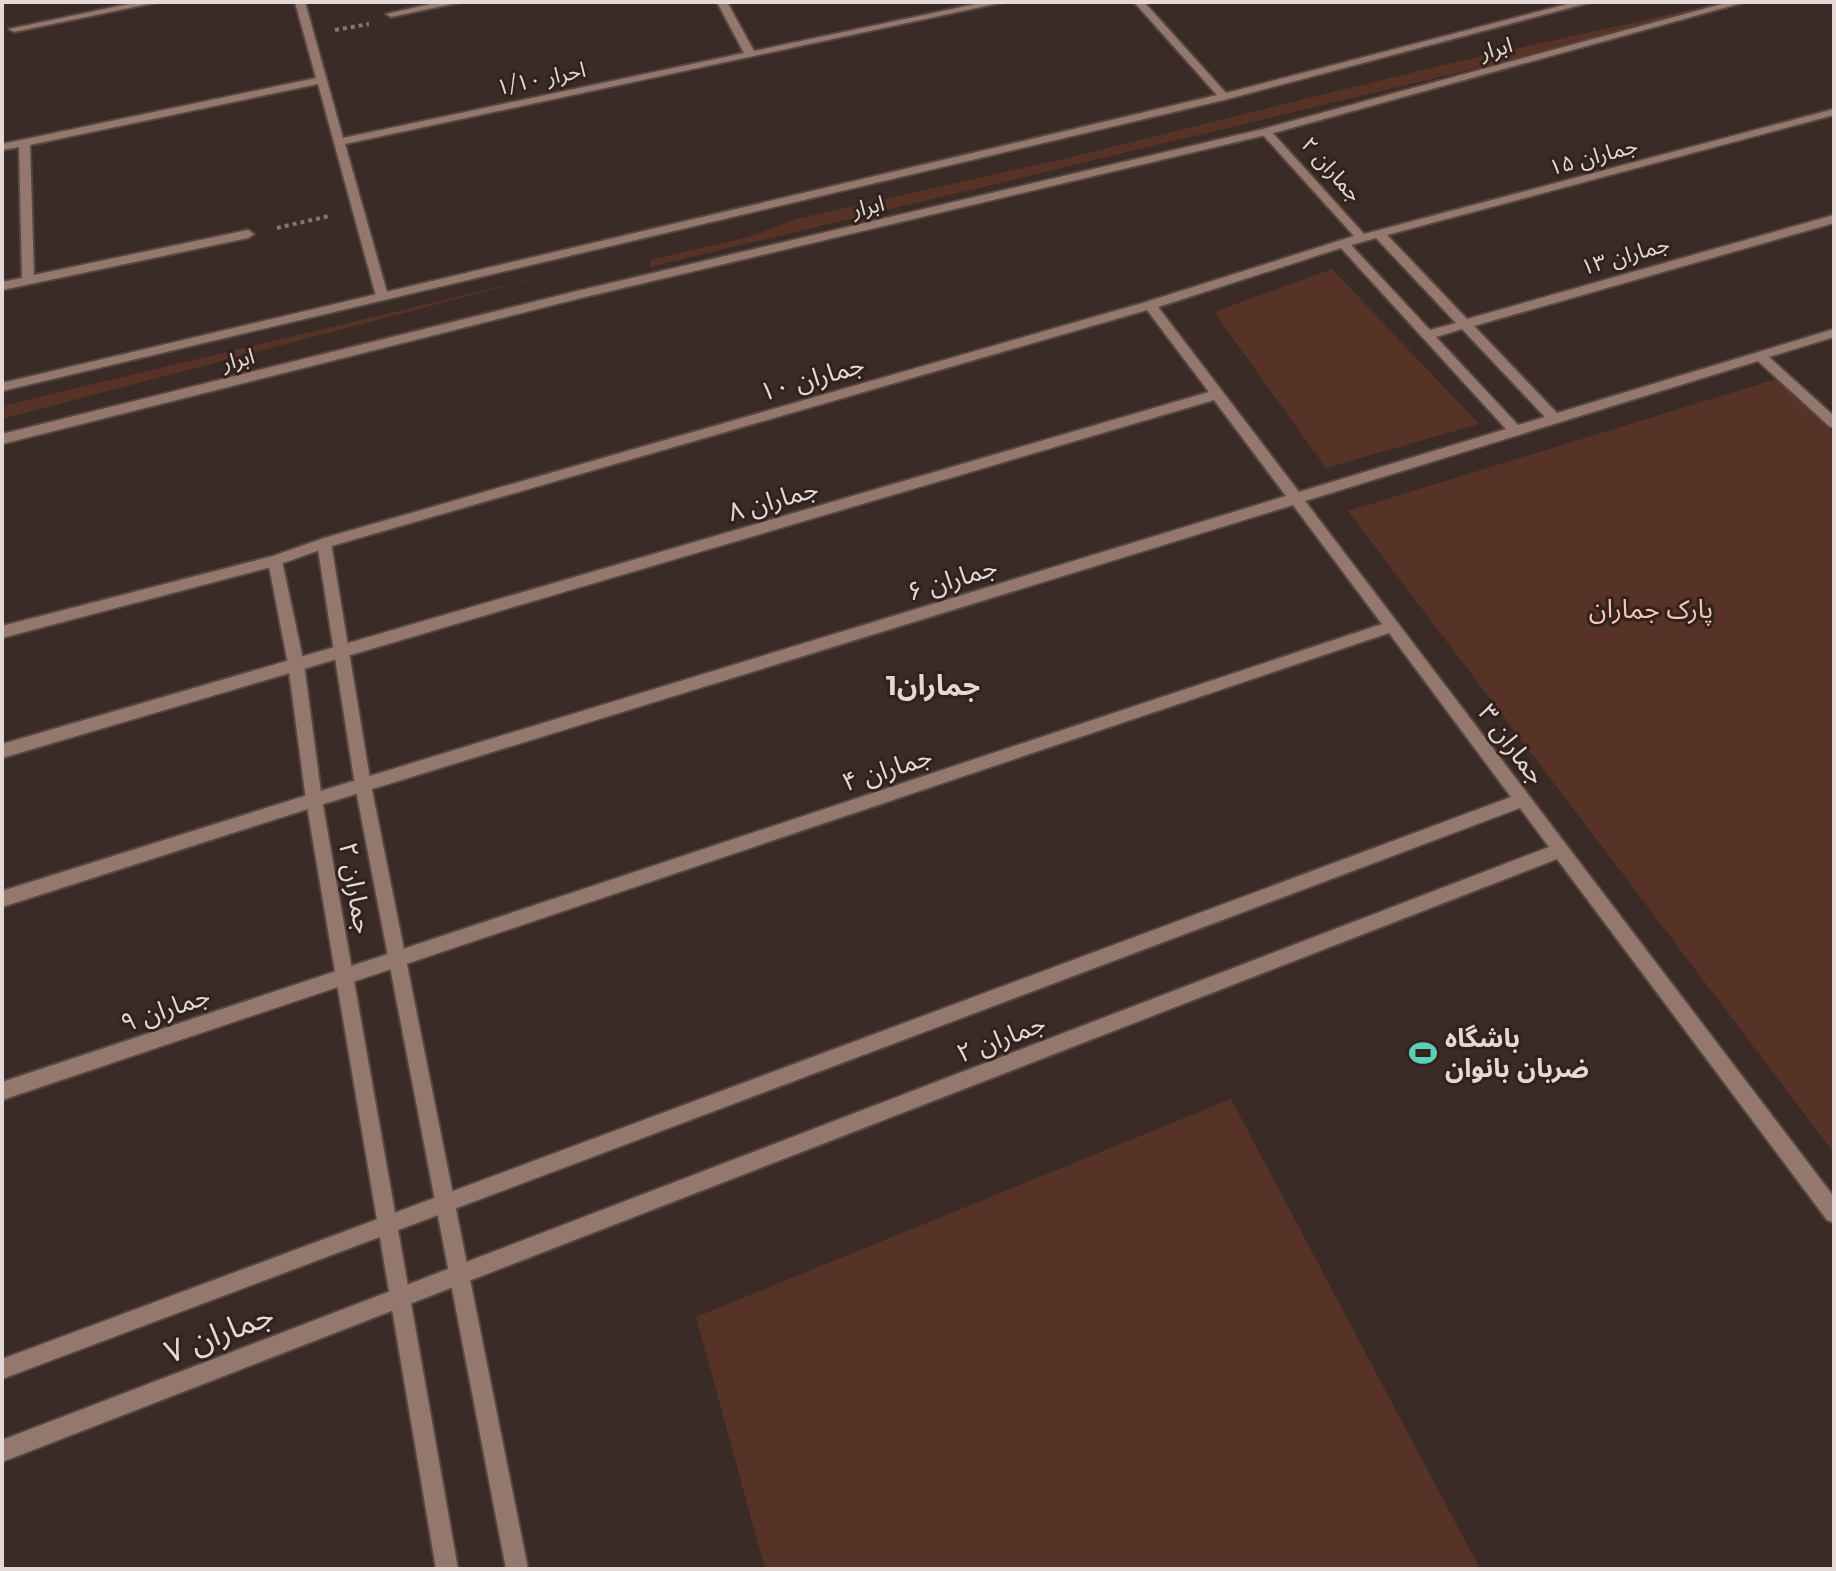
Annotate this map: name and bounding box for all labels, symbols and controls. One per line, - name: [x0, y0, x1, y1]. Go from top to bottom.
- street label: ابرار: [1476, 31, 1515, 66]
- street label: ۱/۱۰ احرار: [494, 56, 588, 101]
- street label: جماران ۲: [1295, 131, 1368, 207]
- street label: جماران ۱۵: [1546, 132, 1641, 181]
- street label: ابرار: [848, 190, 887, 224]
- street label: جماران ۱۳: [1578, 230, 1673, 281]
- street label: ابرار: [218, 342, 257, 377]
- street label: جماران ۱۰: [756, 348, 868, 408]
- street label: جماران ۸: [724, 472, 822, 528]
- street label: جماران ۶: [903, 550, 1001, 608]
- park label: پارک جماران: [1589, 593, 1713, 626]
- district label: جماران1: [886, 668, 980, 702]
- street label: جماران ۳: [1471, 697, 1553, 791]
- street label: جماران ۴: [838, 739, 936, 799]
- street label: جماران ۲: [332, 840, 380, 936]
- street label: جماران ۹: [116, 979, 214, 1039]
- street label: جماران ۲: [952, 1006, 1050, 1070]
- place label: باشگاه ضربان بانوان: [1445, 1022, 1589, 1084]
- sports icon: باشگاه ضربان بانوان: [1408, 1038, 1438, 1068]
- street label: جماران ۷: [159, 1294, 279, 1371]

